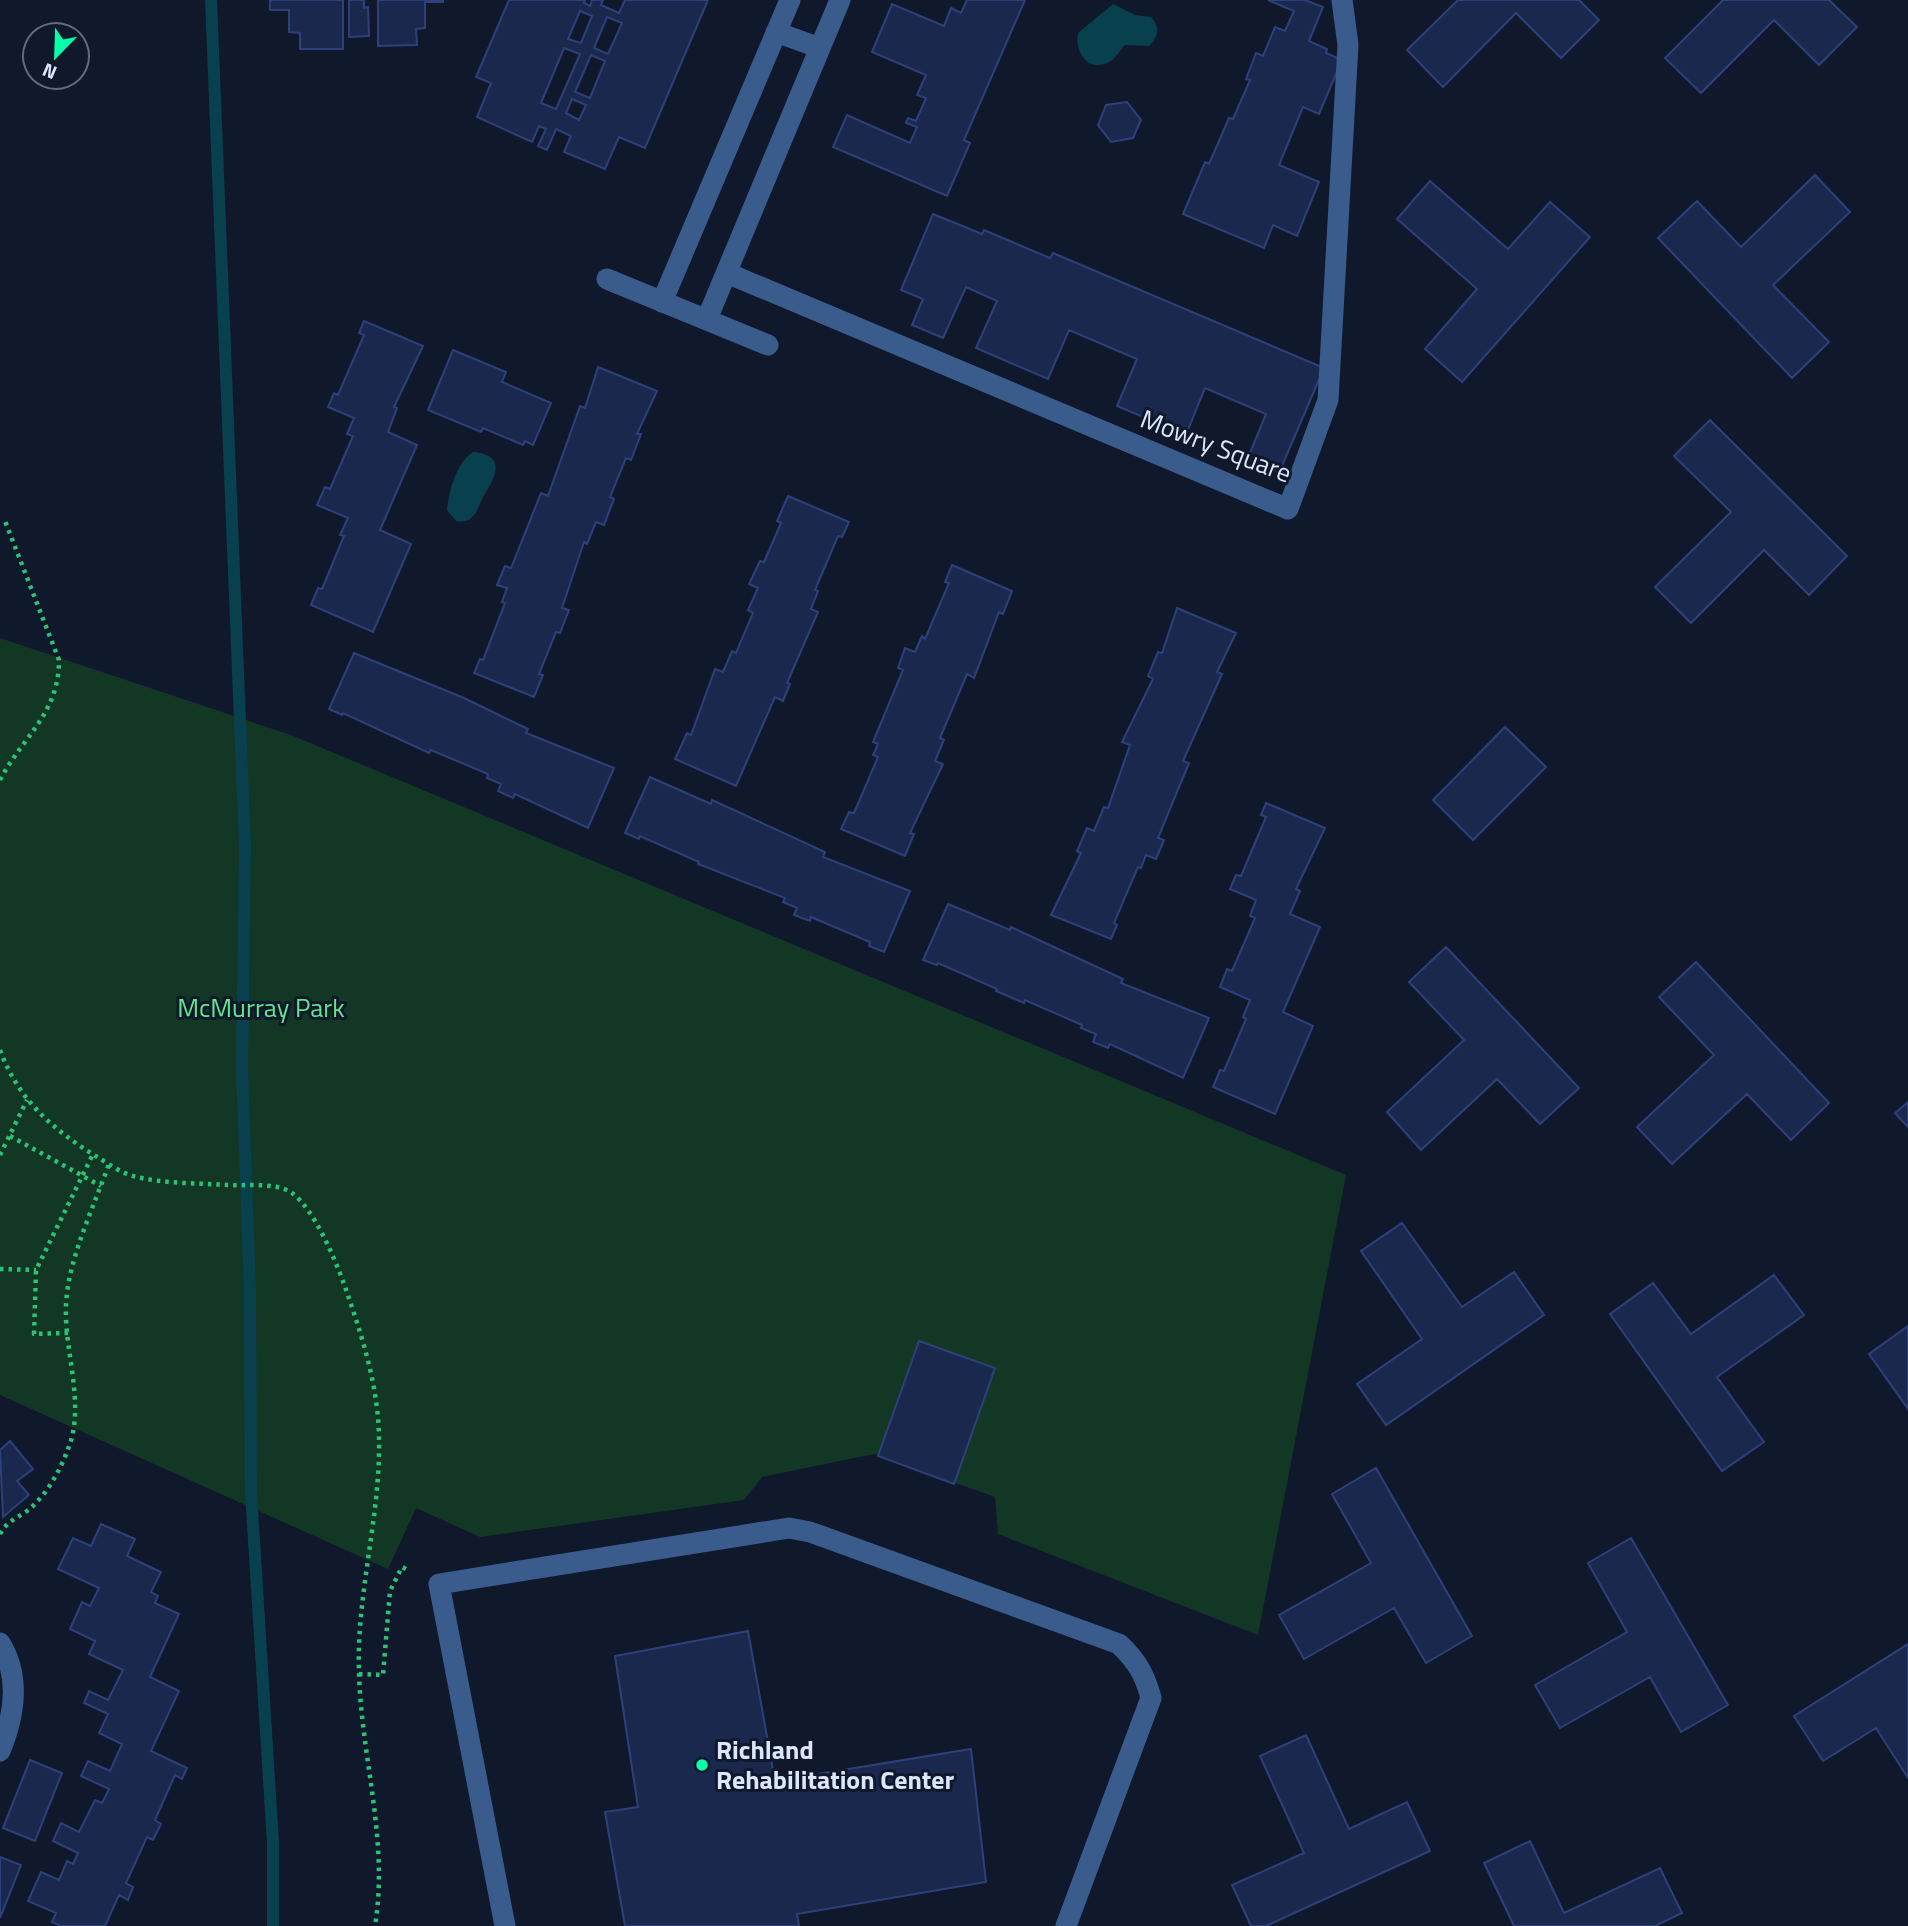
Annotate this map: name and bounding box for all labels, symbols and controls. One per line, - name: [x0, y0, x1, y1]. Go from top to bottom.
- north arrow: [21, 21, 91, 91]
- text: N: [37, 56, 61, 88]
- street label: Mowry Square: [1135, 399, 1297, 492]
- park label: McMurray Park: [177, 988, 345, 1027]
- place label: Richland Rehabilitation Center: [716, 1730, 955, 1799]
- marker: Richland Rehabilitation Center: [694, 1757, 710, 1773]

